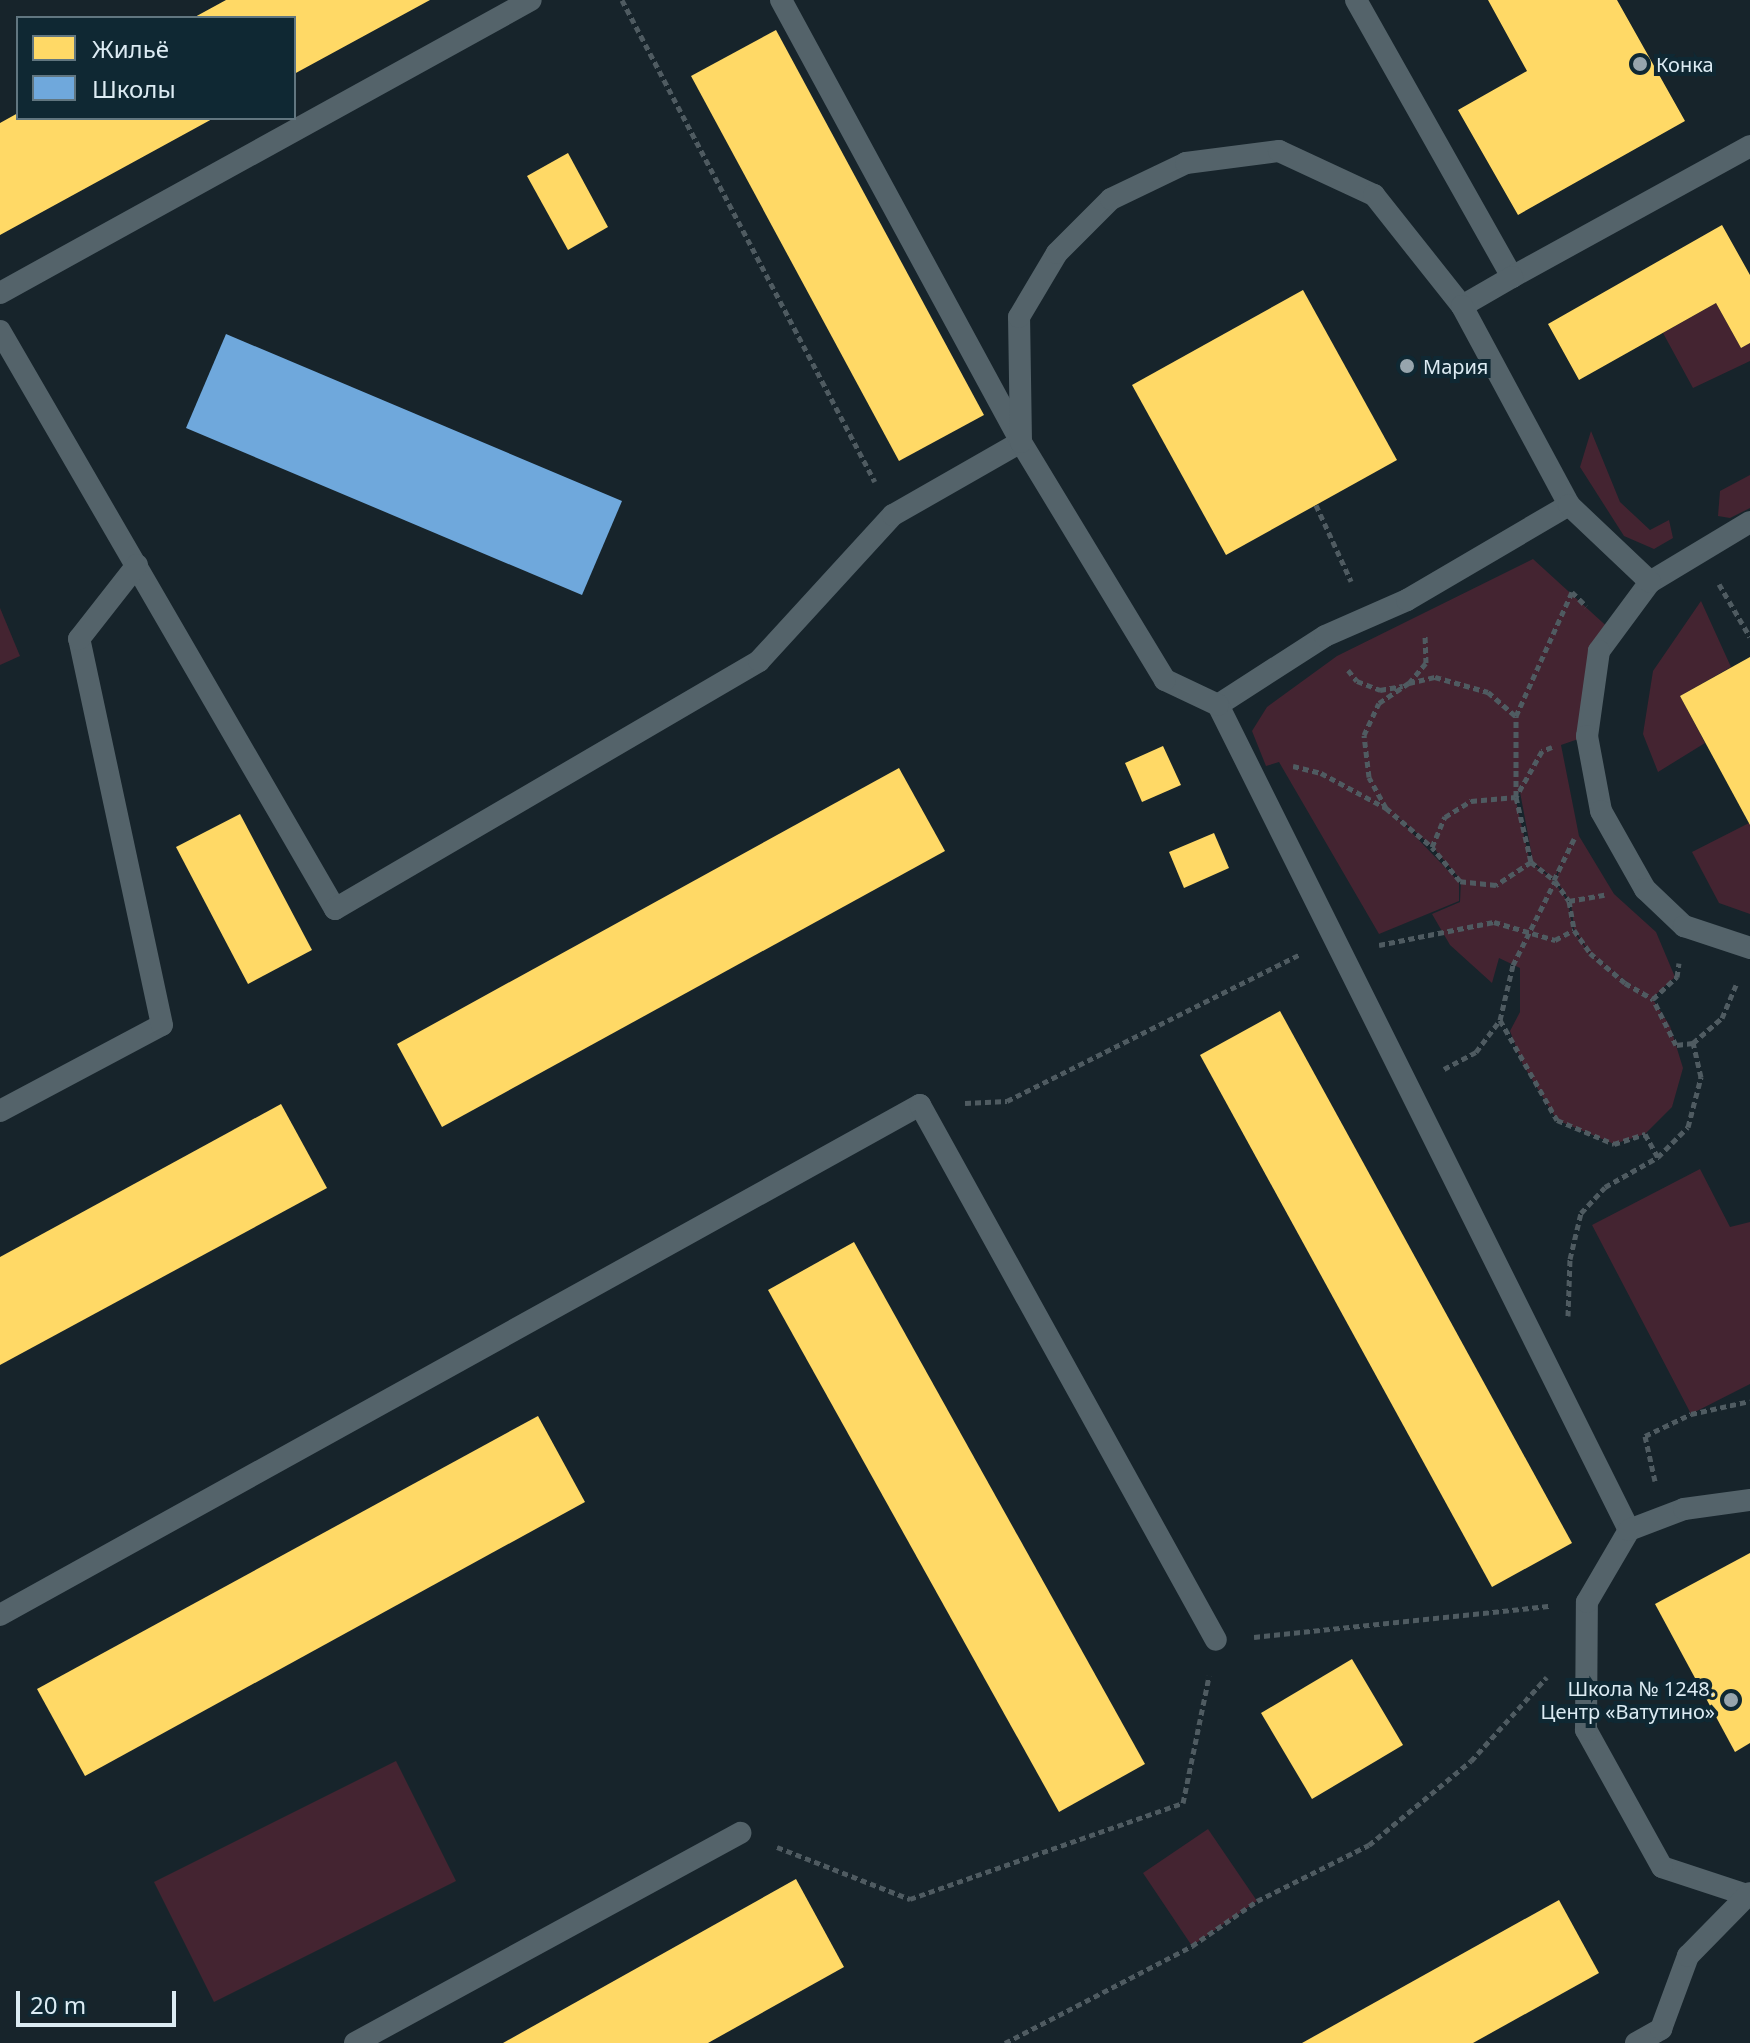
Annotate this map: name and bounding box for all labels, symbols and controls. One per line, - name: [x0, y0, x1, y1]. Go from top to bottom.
- legend: [16, 16, 296, 120]
- text: Жильё: [92, 32, 169, 65]
- place label: Конка: [1656, 52, 1714, 76]
- marker: Конка: [1631, 55, 1649, 73]
- text: Школы: [92, 72, 176, 105]
- place label: Мария: [1423, 354, 1488, 378]
- marker: Мария: [1398, 357, 1416, 375]
- place label: Школа № 1248. Центр «Ватутино»: [1541, 1676, 1715, 1723]
- marker: Школа № 1248. Центр «Ватутино»: [1722, 1691, 1740, 1709]
- scale bar: [20, 1975, 180, 2025]
- text: 20 m: [30, 1988, 86, 2021]

